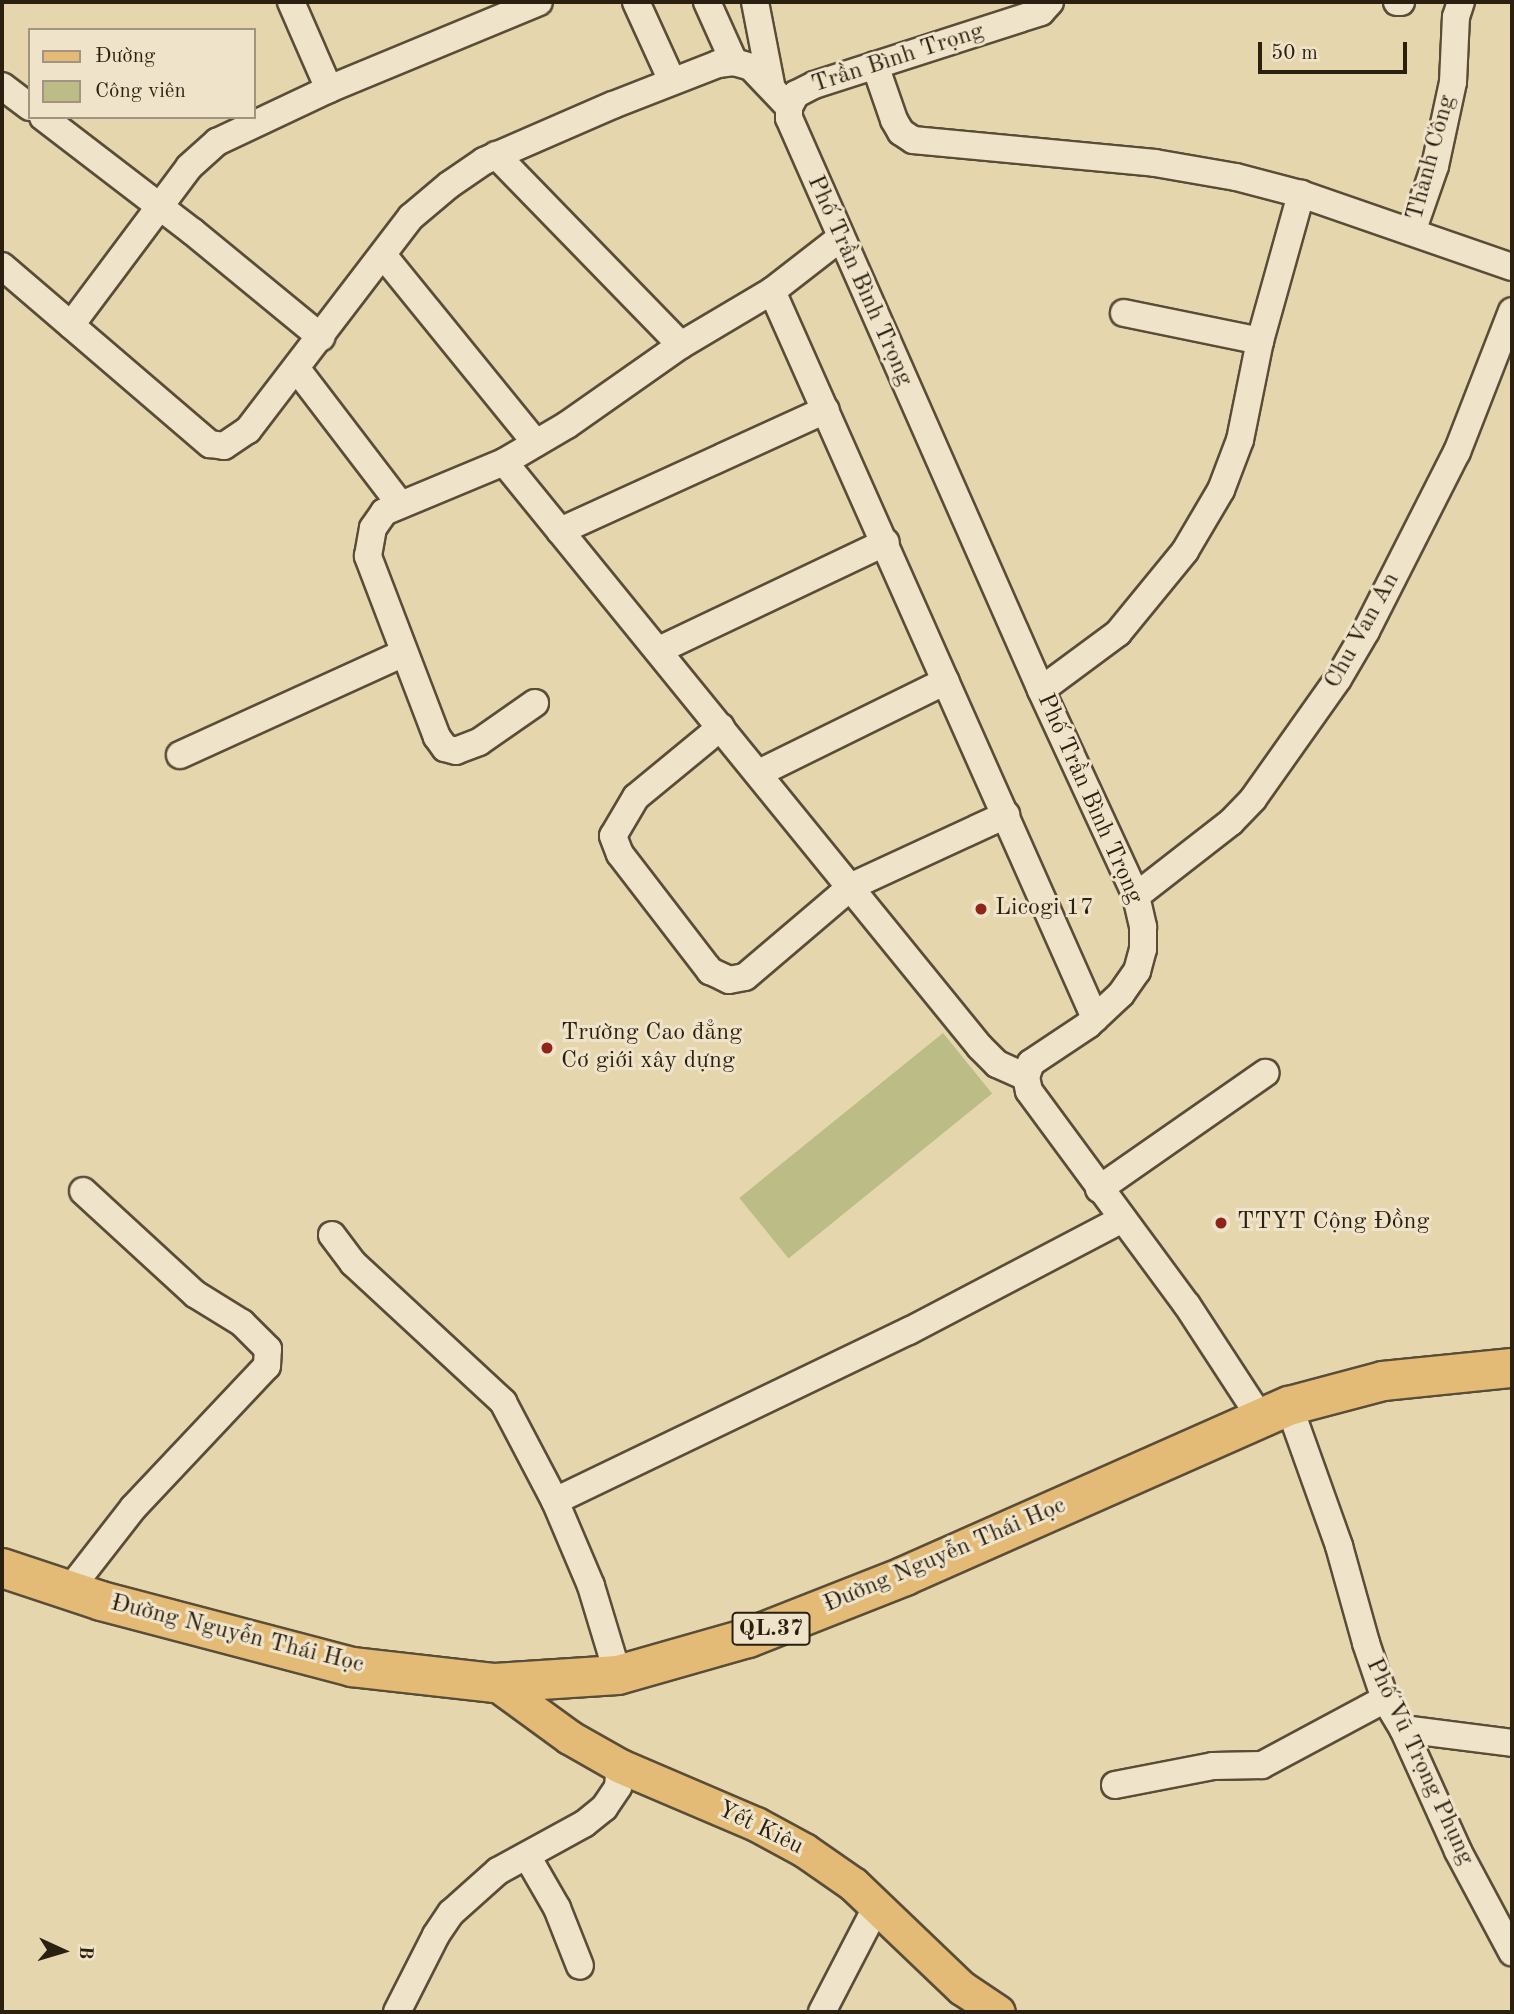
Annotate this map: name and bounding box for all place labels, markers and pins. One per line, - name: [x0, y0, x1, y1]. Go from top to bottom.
- place label: Licogi 17: [995, 895, 1094, 923]
- marker: Licogi 17: [973, 901, 989, 917]
- place label: Trường Cao đẳng Cơ giới xây dựng: [561, 1020, 742, 1076]
- marker: Trường Cao đẳng Cơ giới xây dựng: [539, 1040, 555, 1056]
- place label: TTYT Cộng Đồng: [1237, 1209, 1429, 1237]
- marker: TTYT Cộng Đồng: [1211, 1213, 1231, 1233]

